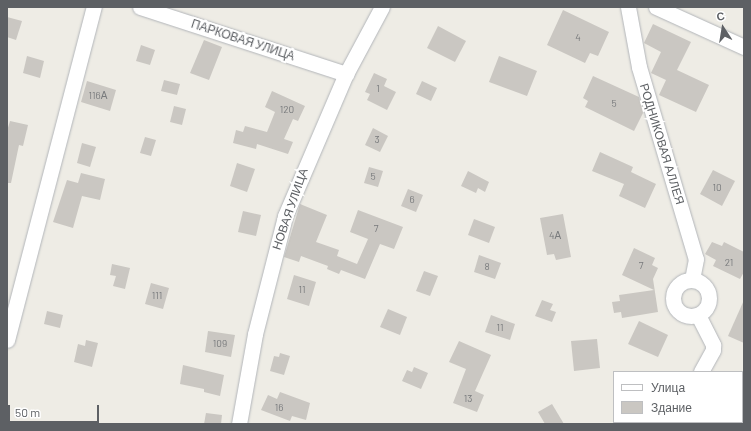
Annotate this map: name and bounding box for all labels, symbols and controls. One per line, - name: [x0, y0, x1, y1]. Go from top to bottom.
- north arrow: [703, 8, 743, 48]
- text: С: [715, 9, 726, 23]
- street label: ПАРКОВАЯ УЛИЦА: [189, 16, 297, 64]
- house number: 4: [575, 32, 581, 44]
- street label: РОДНИКОВАЯ АЛЛЕЯ: [637, 82, 687, 206]
- house number: 1: [376, 83, 380, 95]
- house number: 116А: [89, 90, 107, 102]
- house number: 5: [611, 98, 617, 110]
- house number: 120: [280, 104, 294, 116]
- house number: 3: [374, 134, 380, 146]
- street label: НОВАЯ УЛИЦА: [269, 166, 311, 252]
- house number: 5: [370, 171, 376, 183]
- house number: 10: [712, 182, 722, 194]
- house number: 6: [409, 194, 415, 206]
- house number: 7: [374, 223, 378, 235]
- house number: 4А: [549, 230, 561, 242]
- house number: 21: [725, 257, 733, 269]
- house number: 7: [639, 260, 643, 272]
- house number: 8: [484, 261, 490, 273]
- house number: 11: [298, 284, 306, 296]
- house number: 111: [152, 290, 162, 302]
- house number: 11: [496, 322, 504, 334]
- house number: 109: [213, 338, 227, 350]
- legend: [613, 371, 743, 423]
- text: Улица: [651, 380, 685, 394]
- house number: 13: [464, 393, 472, 405]
- scale bar: [10, 397, 101, 423]
- text: Здание: [651, 400, 692, 414]
- house number: 16: [275, 402, 283, 414]
- text: 50 m: [15, 405, 40, 419]

